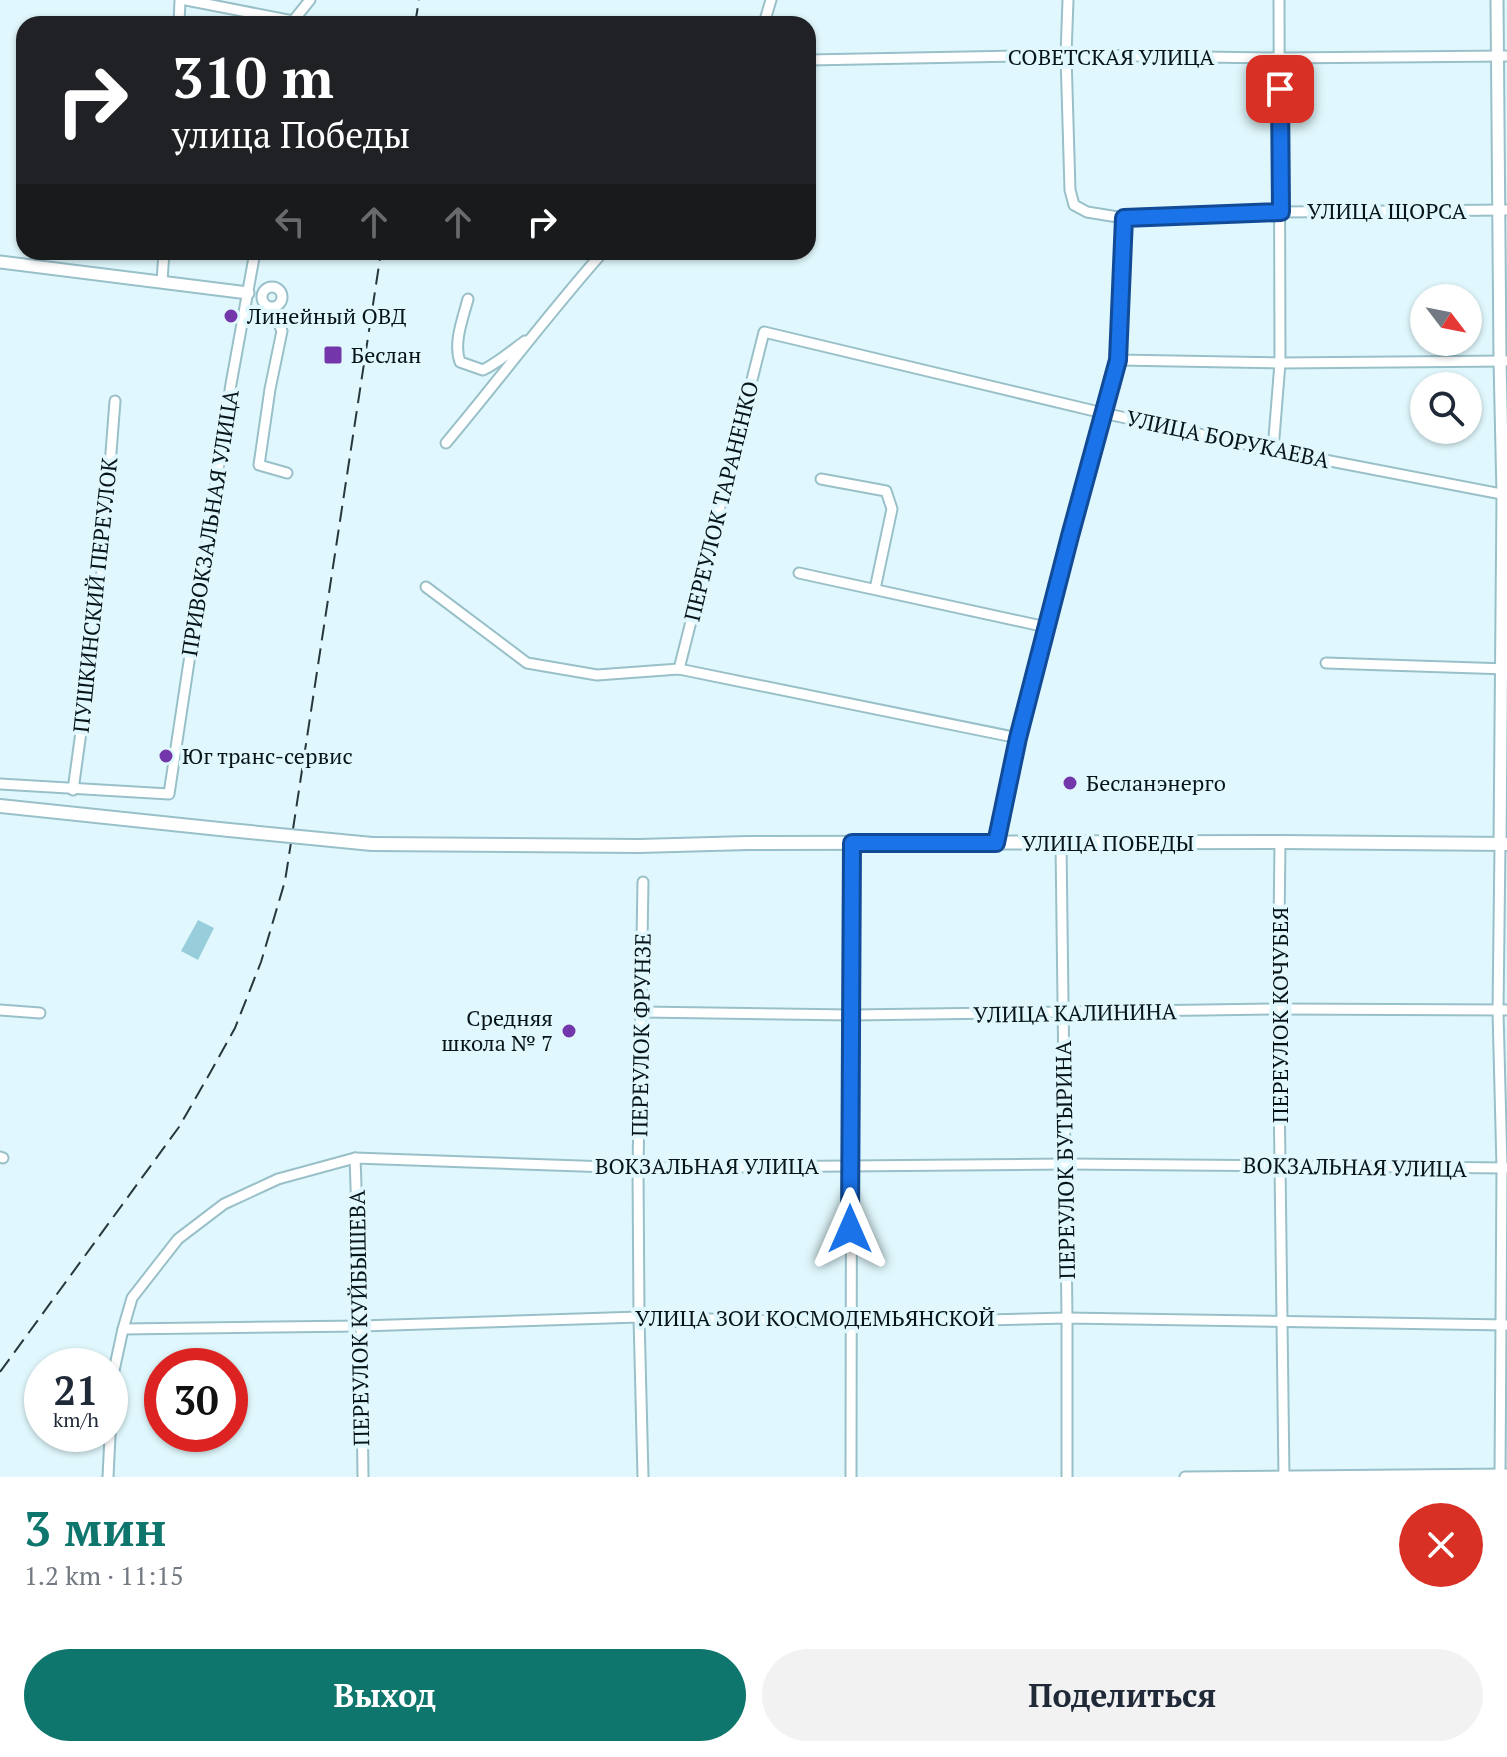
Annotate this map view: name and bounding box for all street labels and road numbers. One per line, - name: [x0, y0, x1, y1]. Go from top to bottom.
- street label: СОВЕТСКАЯ УЛИЦА: [1008, 42, 1215, 71]
- street label: УЛИЦА ЩОРСА: [1307, 196, 1468, 225]
- street label: ПЕРЕУЛОК ТАРАНЕНКО: [677, 378, 764, 624]
- street label: ПРИВОКЗАЛЬНАЯ УЛИЦА: [174, 387, 245, 658]
- street label: УЛИЦА БОРУКАЕВА: [1124, 403, 1333, 474]
- street label: ПУШКИНСКИЙ ПЕРЕУЛОК: [66, 455, 123, 734]
- street label: УЛИЦА ПОБЕДЫ: [1022, 828, 1194, 857]
- street label: ПЕРЕУЛОК КОЧУБЕЯ: [1265, 907, 1294, 1123]
- street label: ПЕРЕУЛОК ФРУНЗЕ: [624, 933, 657, 1137]
- street label: УЛИЦА КАЛИНИНА: [973, 996, 1178, 1029]
- street label: ПЕРЕУЛОК БУТЫРИНА: [1048, 1039, 1081, 1280]
- street label: ВОКЗАЛЬНАЯ УЛИЦА: [1243, 1150, 1468, 1183]
- street label: ВОКЗАЛЬНАЯ УЛИЦА: [595, 1151, 820, 1180]
- street label: ПЕРЕУЛОК КУЙБЫШЕВА: [342, 1189, 375, 1446]
- street label: УЛИЦА ЗОИ КОСМОДЕМЬЯНСКОЙ: [635, 1303, 995, 1332]

